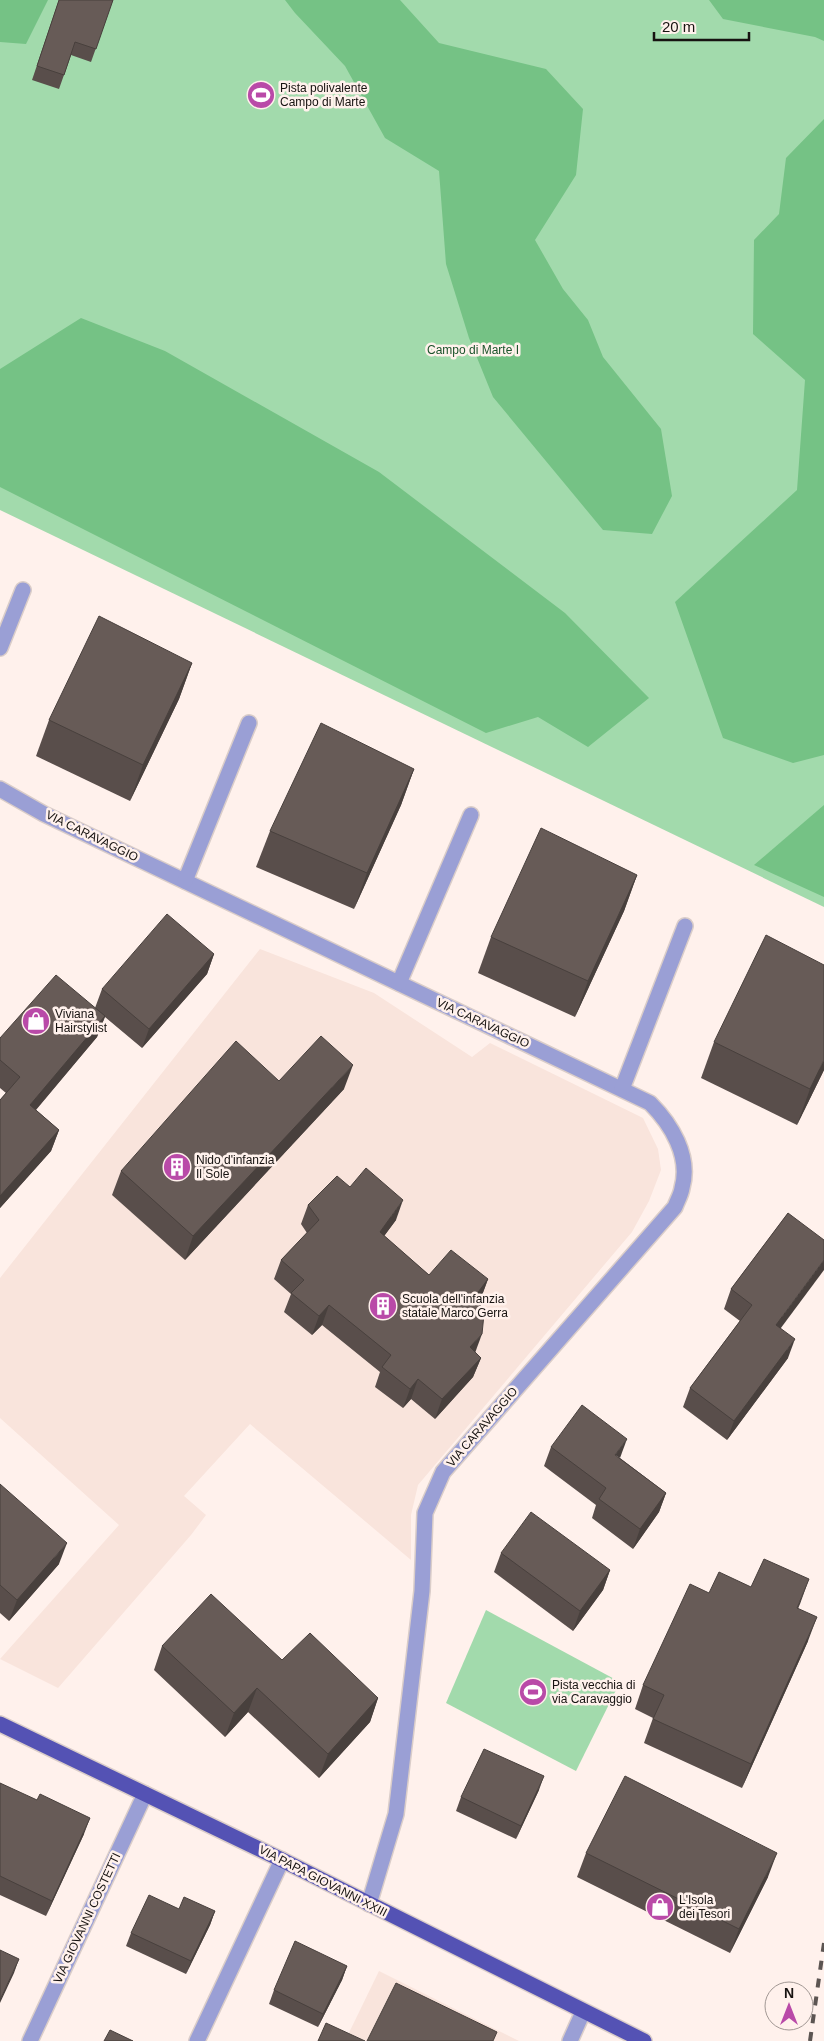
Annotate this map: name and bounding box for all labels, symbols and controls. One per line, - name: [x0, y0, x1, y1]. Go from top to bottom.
- scale bar: [654, 10, 749, 42]
- text: 20 m: [662, 18, 695, 35]
- sports icon: Pista polivalente Campo di Marte: [246, 80, 276, 110]
- place label: Pista polivalente Campo di Marte: [280, 81, 368, 109]
- park label: Campo di Marte I: [427, 343, 519, 357]
- street label: VIA CARAVAGGIO: [44, 808, 140, 864]
- street label: VIA CARAVAGGIO: [434, 995, 532, 1051]
- shop icon: Viviana Hairstylist: [21, 1006, 51, 1036]
- place label: Viviana Hairstylist: [55, 1007, 108, 1035]
- building icon: Nido d'infanzia Il Sole: [162, 1152, 192, 1182]
- place label: Nido d'infanzia Il Sole: [196, 1153, 275, 1181]
- building icon: Scuola dell'infanzia statale Marco Gerra: [368, 1291, 398, 1321]
- place label: Scuola dell'infanzia statale Marco Gerra: [402, 1292, 508, 1320]
- street label: VIA CARAVAGGIO: [444, 1384, 520, 1470]
- sports icon: Pista vecchia di via Caravaggio: [518, 1677, 548, 1707]
- place label: Pista vecchia di via Caravaggio: [552, 1678, 635, 1706]
- street label: VIA PAPA GIOVANNI XXIII: [257, 1843, 389, 1919]
- street label: VIA GIOVANNI COSTETTI: [51, 1850, 123, 1986]
- shop icon: L'Isola dei Tesori: [645, 1892, 675, 1922]
- place label: L'Isola dei Tesori: [679, 1893, 730, 1921]
- north arrow: [764, 1981, 814, 2031]
- text: N: [784, 1985, 794, 2001]

